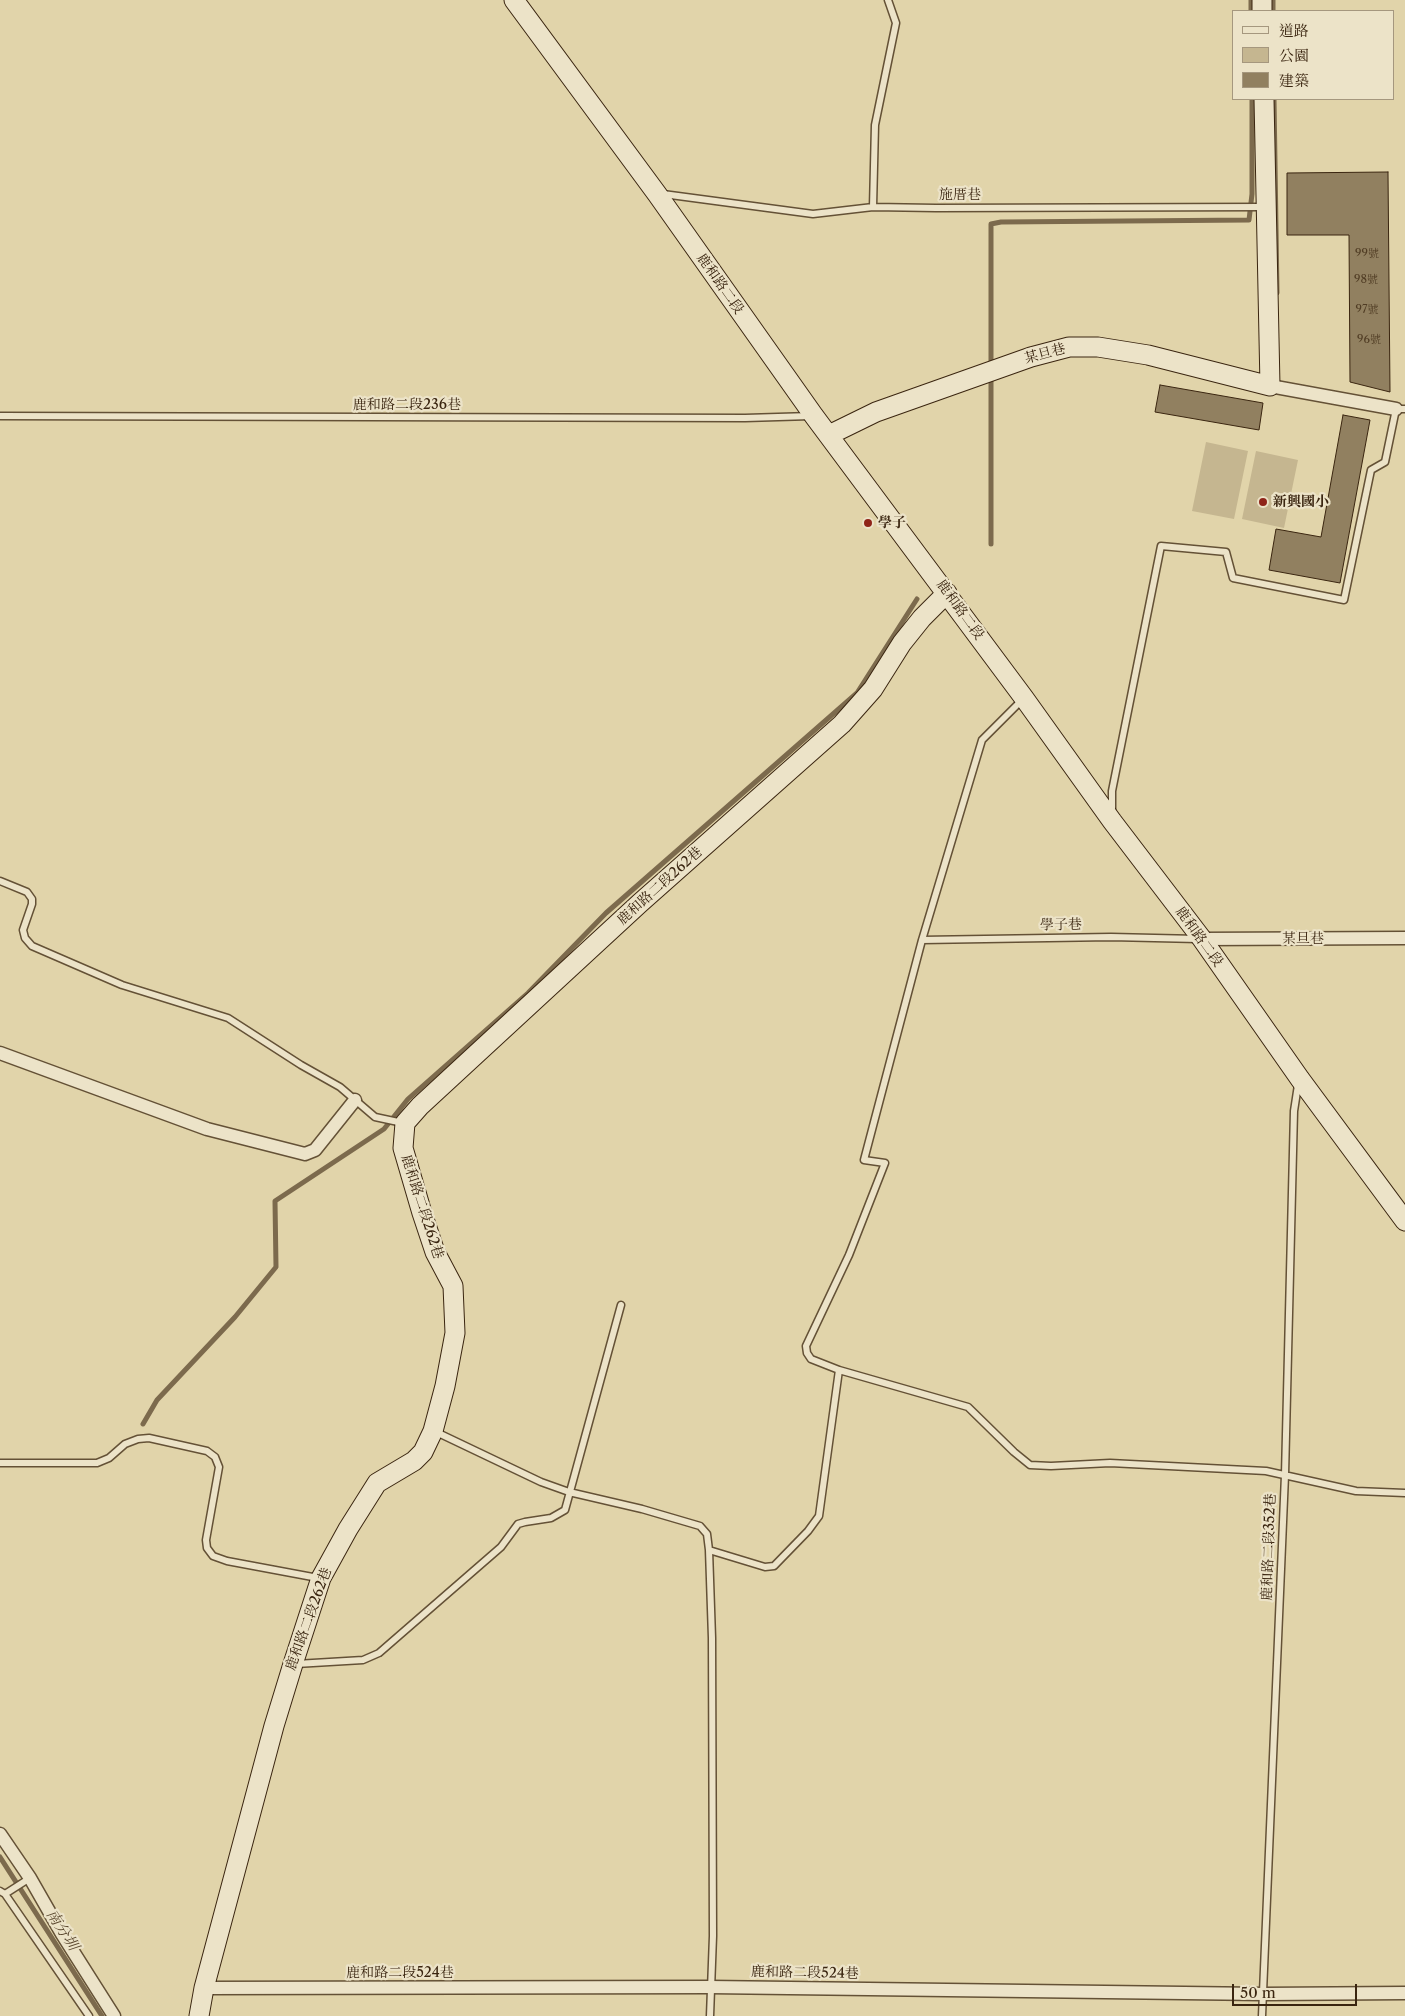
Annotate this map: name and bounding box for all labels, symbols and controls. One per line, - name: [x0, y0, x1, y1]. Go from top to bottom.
- legend: [1232, 10, 1395, 100]
- text: 道路: [1279, 21, 1309, 40]
- text: 公園: [1279, 46, 1309, 65]
- text: 建築: [1279, 71, 1309, 90]
- street label: 施厝巷: [939, 187, 981, 203]
- house number: 99號: [1355, 247, 1379, 261]
- street label: 鹿和路二段: [693, 251, 747, 317]
- house number: 98號: [1354, 273, 1378, 287]
- house number: 97號: [1356, 303, 1378, 317]
- house number: 96號: [1357, 333, 1381, 347]
- street label: 某旦巷: [1023, 340, 1067, 368]
- street label: 鹿和路二段236巷: [353, 397, 461, 413]
- place label: 新興國小: [1273, 494, 1329, 510]
- marker: 新興國小: [1257, 496, 1269, 508]
- place label: 學子: [878, 515, 906, 531]
- marker: 學子: [862, 517, 874, 529]
- street label: 鹿和路二段: [933, 577, 987, 643]
- street label: 鹿和路二段262巷: [614, 844, 706, 928]
- street label: 鹿和路二段: [1172, 904, 1226, 970]
- street label: 學子巷: [1040, 916, 1082, 934]
- street label: 某旦巷: [1282, 931, 1324, 947]
- street label: 鹿和路二段262巷: [397, 1153, 447, 1261]
- street label: 鹿和路二段352巷: [1259, 1493, 1279, 1601]
- street label: 鹿和路二段262巷: [283, 1565, 335, 1673]
- water label: 南分圳: [42, 1906, 82, 1954]
- street label: 鹿和路二段524巷: [751, 1964, 859, 1982]
- street label: 鹿和路二段524巷: [346, 1965, 454, 1981]
- scale bar: [1235, 1974, 1360, 2006]
- text: 50 m: [1240, 1983, 1276, 2002]

